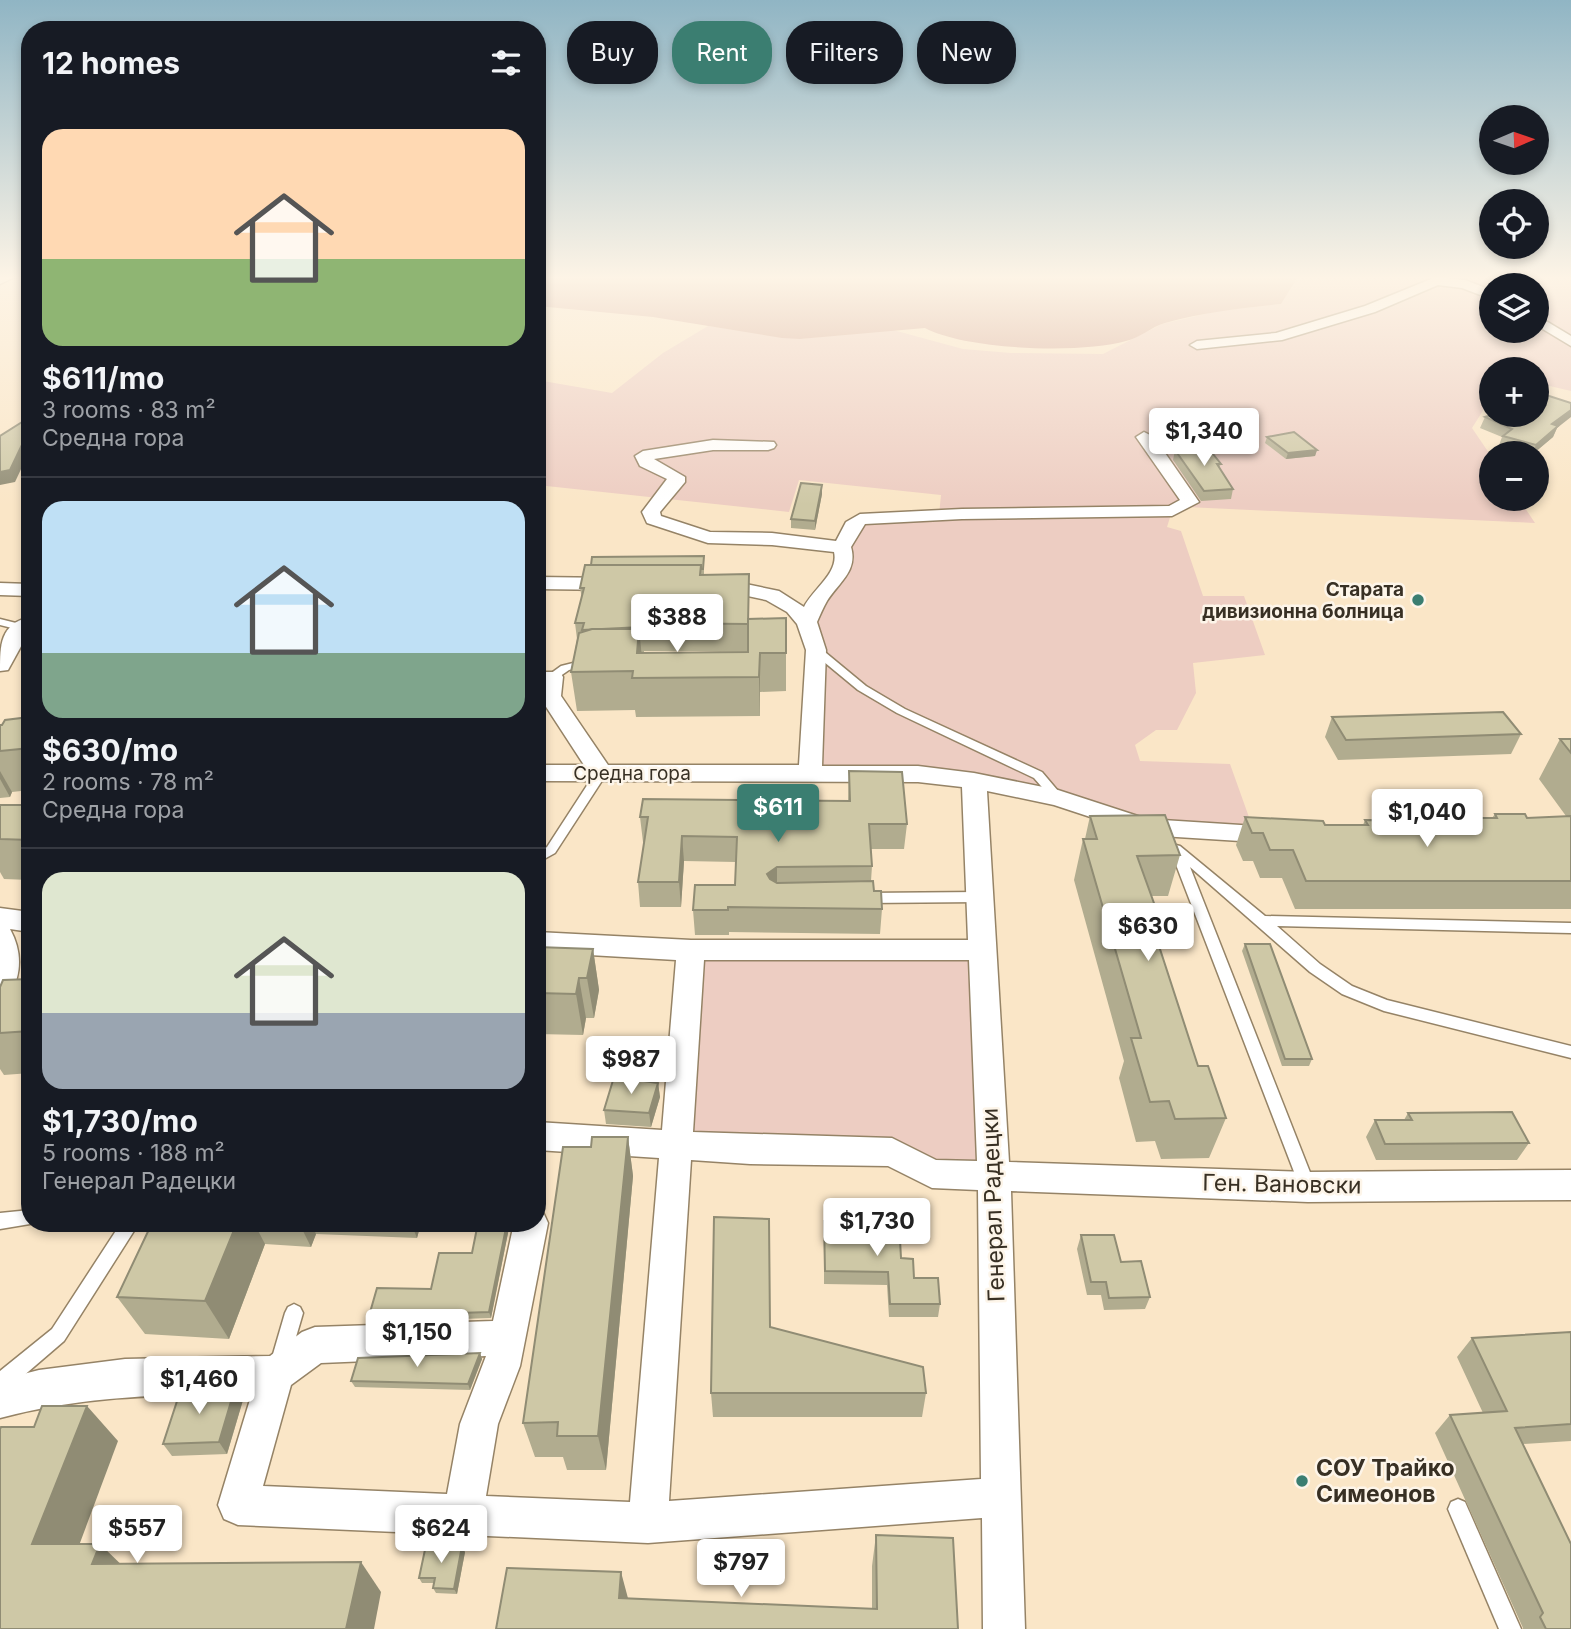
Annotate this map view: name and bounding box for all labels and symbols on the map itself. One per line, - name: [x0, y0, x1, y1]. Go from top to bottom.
- north arrow: [1479, 105, 1549, 175]
- pin: $1,340: [1147, 408, 1261, 468]
- place label: Старата дивизионна болница: [1202, 578, 1404, 623]
- marker: Старата дивизионна болница: [1410, 592, 1426, 608]
- pin: $388: [636, 594, 718, 654]
- street label: Средна гора: [573, 762, 691, 785]
- pin: $611: [737, 784, 819, 844]
- pin: $1,040: [1370, 790, 1484, 849]
- pin: $630: [1107, 904, 1189, 963]
- pin: $987: [590, 1036, 672, 1096]
- street label: Генерал Радецки: [976, 1108, 1010, 1302]
- street label: Ген. Вановски: [1202, 1169, 1362, 1199]
- pin: $1,730: [820, 1198, 934, 1258]
- pin: $1,150: [360, 1310, 474, 1369]
- pin: $1,460: [142, 1356, 256, 1416]
- place label: СОУ Трайко Симеонов: [1316, 1454, 1455, 1508]
- marker: СОУ Трайко Симеонов: [1294, 1473, 1310, 1489]
- pin: $557: [96, 1506, 178, 1565]
- pin: $624: [400, 1506, 482, 1565]
- pin: $797: [700, 1540, 782, 1599]

